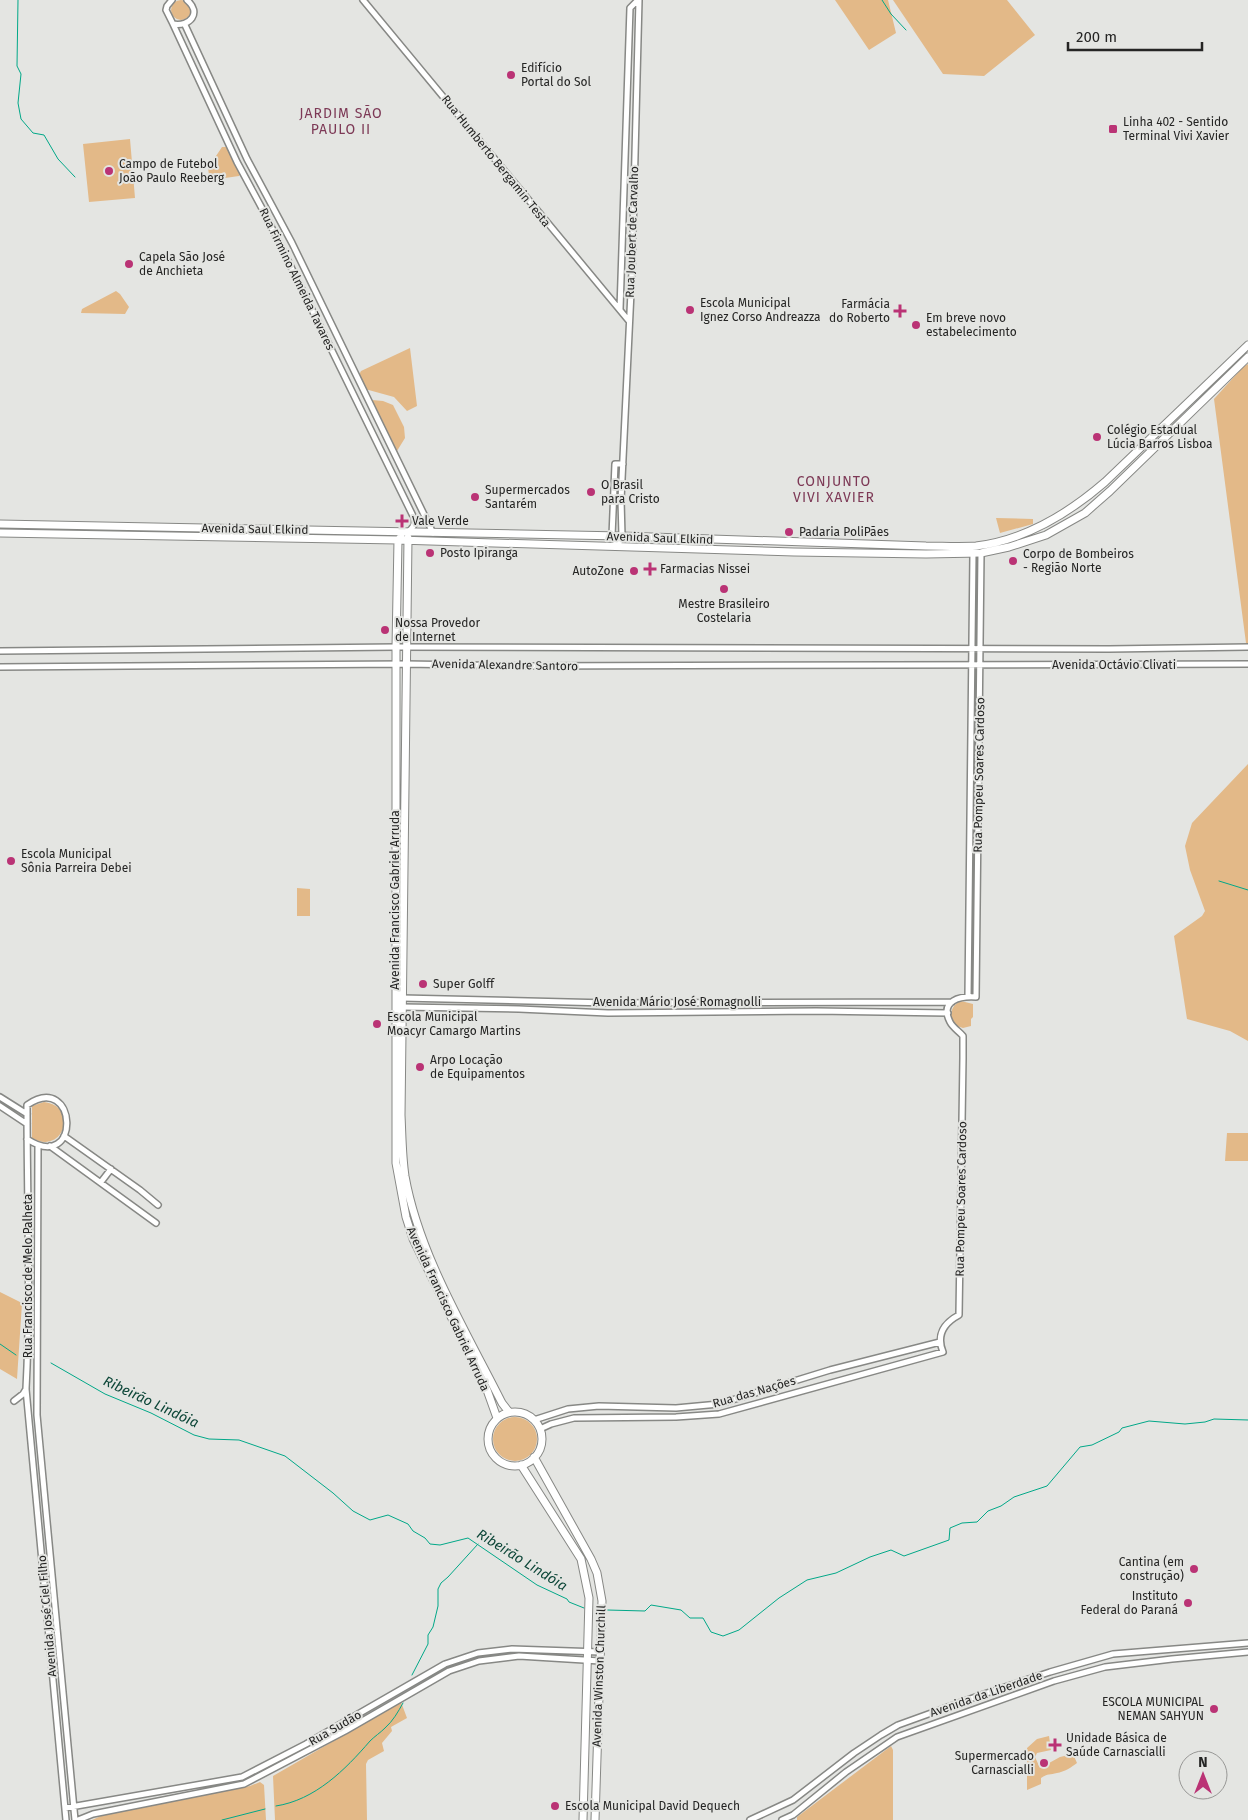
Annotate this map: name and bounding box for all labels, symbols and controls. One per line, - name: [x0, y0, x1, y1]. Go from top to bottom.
- scale bar: [1068, 20, 1202, 52]
- text: 200 m: [1076, 28, 1117, 46]
- place label: Edifício Portal do Sol: [521, 61, 592, 89]
- marker: Edifício Portal do Sol: [505, 69, 517, 81]
- street label: Rua Humberto Bergamin Testa: [439, 92, 553, 230]
- district label: JARDIM SÃO PAULO II: [299, 105, 383, 138]
- place label: Linha 402 - Sentido Terminal Vivi Xavier: [1123, 115, 1230, 143]
- marker: Linha 402 - Sentido Terminal Vivi Xavier: [1107, 123, 1119, 135]
- place label: Campo de Futebol João Paulo Reeberg: [119, 157, 225, 185]
- marker: Campo de Futebol João Paulo Reeberg: [103, 165, 115, 177]
- street label: Rua Joubert de Carvalho: [623, 166, 641, 298]
- street label: Rua Firmino Almeida Tavares: [256, 206, 338, 353]
- place label: Capela São José de Anchieta: [139, 250, 225, 278]
- marker: Capela São José de Anchieta: [123, 258, 135, 270]
- place label: Escola Municipal Ignez Corso Andreazza: [700, 296, 821, 324]
- place label: Farmácia do Roberto: [829, 297, 890, 325]
- marker: Escola Municipal Ignez Corso Andreazza: [684, 304, 696, 316]
- marker: Farmácia do Roberto: [894, 305, 906, 317]
- place label: Em breve novo estabelecimento: [926, 311, 1017, 339]
- marker: Em breve novo estabelecimento: [910, 319, 922, 331]
- place label: Colégio Estadual Lúcia Barros Lisboa: [1107, 423, 1213, 451]
- marker: Colégio Estadual Lúcia Barros Lisboa: [1091, 431, 1103, 443]
- district label: CONJUNTO VIVI XAVIER: [793, 473, 875, 506]
- place label: O Brasil para Cristo: [601, 478, 660, 506]
- place label: Supermercados Santarém: [485, 483, 570, 511]
- marker: O Brasil para Cristo: [585, 486, 597, 498]
- marker: Supermercados Santarém: [469, 491, 481, 503]
- place label: Vale Verde: [412, 514, 469, 528]
- marker: Vale Verde: [396, 515, 408, 527]
- street label: Avenida Saul Elkind: [201, 521, 309, 537]
- place label: Padaria PoliPães: [799, 525, 889, 539]
- marker: Padaria PoliPães: [783, 526, 795, 538]
- street label: Avenida Saul Elkind: [606, 529, 714, 547]
- place label: Posto Ipiranga: [440, 546, 518, 560]
- marker: Posto Ipiranga: [424, 547, 436, 559]
- place label: Corpo de Bombeiros - Região Norte: [1023, 547, 1134, 575]
- marker: Corpo de Bombeiros - Região Norte: [1007, 555, 1019, 567]
- place label: Farmacias Nissei: [660, 562, 750, 576]
- marker: Farmacias Nissei: [644, 563, 656, 575]
- place label: AutoZone: [572, 564, 624, 578]
- marker: AutoZone: [628, 565, 640, 577]
- marker: Mestre Brasileiro Costelaria: [718, 583, 730, 595]
- place label: Mestre Brasileiro Costelaria: [678, 597, 770, 625]
- place label: Nossa Provedor de Internet: [395, 616, 480, 644]
- marker: Nossa Provedor de Internet: [379, 624, 391, 636]
- street label: Avenida Alexandre Santoro: [432, 657, 578, 673]
- street label: Avenida Octávio Clivati: [1052, 658, 1176, 672]
- street label: Rua Pompeu Soares Cardoso: [971, 697, 987, 853]
- street label: Avenida Francisco Gabriel Arruda: [388, 810, 402, 990]
- place label: Escola Municipal Sônia Parreira Debei: [21, 847, 132, 875]
- marker: Escola Municipal Sônia Parreira Debei: [5, 855, 17, 867]
- place label: Super Golff: [433, 977, 495, 991]
- marker: Super Golff: [417, 978, 429, 990]
- street label: Avenida Mário José Romagnolli: [593, 995, 761, 1009]
- place label: Escola Municipal Moacyr Camargo Martins: [387, 1010, 521, 1038]
- marker: Escola Municipal Moacyr Camargo Martins: [371, 1018, 383, 1030]
- place label: Arpo Locação de Equipamentos: [430, 1053, 525, 1081]
- marker: Arpo Locação de Equipamentos: [414, 1061, 426, 1073]
- street label: Rua Pompeu Soares Cardoso: [953, 1121, 969, 1277]
- street label: Rua Francisco de Melo Palheta: [21, 1194, 35, 1358]
- street label: Avenida Francisco Gabriel Arruda: [404, 1225, 492, 1393]
- water label: Ribeirão Lindóia: [101, 1372, 201, 1432]
- street label: Rua das Nações: [711, 1373, 797, 1411]
- water label: Ribeirão Lindóia: [474, 1525, 570, 1595]
- street label: Avenida José Ciel Filho: [35, 1554, 59, 1678]
- place label: Cantina (em construção): [1119, 1555, 1184, 1583]
- marker: Cantina (em construção): [1188, 1563, 1200, 1575]
- place label: Instituto Federal do Paraná: [1080, 1589, 1178, 1617]
- marker: Instituto Federal do Paraná: [1182, 1597, 1194, 1609]
- street label: Avenida Winston Churchill: [590, 1604, 608, 1747]
- street label: Avenida da Liberdade: [928, 1668, 1044, 1720]
- place label: ESCOLA MUNICIPAL NEMAN SAHYUN: [1102, 1695, 1204, 1723]
- marker: ESCOLA MUNICIPAL NEMAN SAHYUN: [1208, 1703, 1220, 1715]
- street label: Rua Sudão: [306, 1707, 364, 1749]
- place label: Unidade Básica de Saúde Carnascialli: [1066, 1731, 1167, 1759]
- marker: Unidade Básica de Saúde Carnascialli: [1048, 1738, 1062, 1752]
- place label: Supermercado Carnascialli: [955, 1749, 1034, 1777]
- north arrow: [1178, 1750, 1228, 1800]
- text: N: [1198, 1754, 1208, 1771]
- marker: Supermercado Carnascialli: [1038, 1757, 1050, 1769]
- place label: Escola Municipal David Dequech: [565, 1799, 740, 1813]
- marker: Escola Municipal David Dequech: [549, 1800, 561, 1812]

